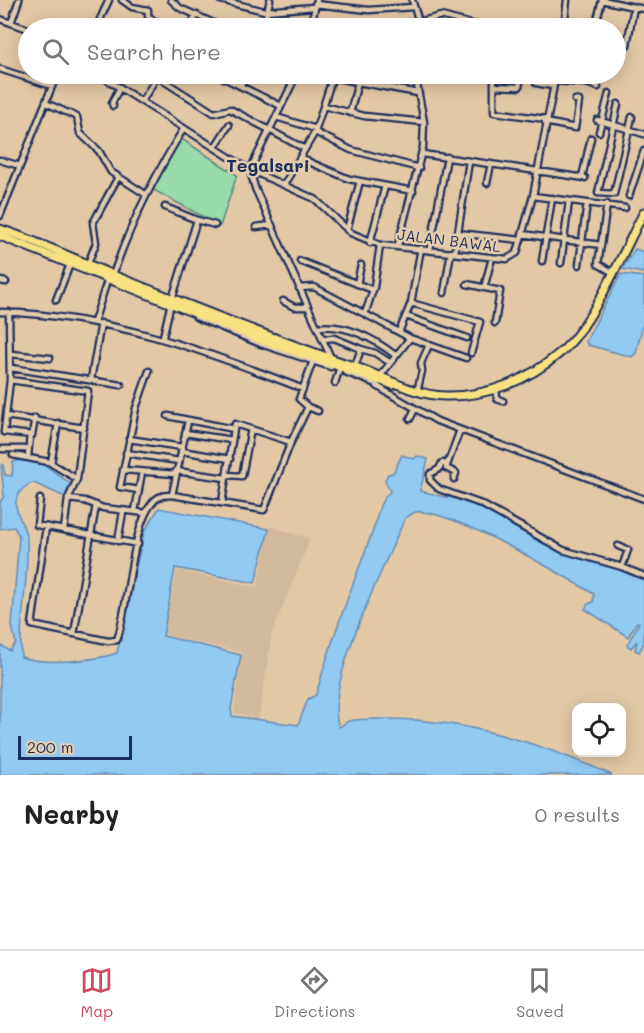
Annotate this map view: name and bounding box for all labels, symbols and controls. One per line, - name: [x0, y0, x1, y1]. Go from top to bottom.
- search box: [18, 18, 626, 84]
- icon: search: [39, 35, 72, 68]
- text: Search here: [87, 37, 221, 66]
- district label: Tegalsari: [226, 153, 310, 177]
- street label: JALAN BAWAL: [396, 224, 502, 256]
- map controls: [572, 703, 626, 757]
- button: locate: [572, 703, 626, 757]
- scale bar: [18, 733, 132, 760]
- text: 200 m: [27, 736, 74, 757]
- text: Nearby: [24, 797, 119, 831]
- text: 0 results: [535, 801, 620, 827]
- tab: Map: [80, 964, 113, 1021]
- tab: Directions: [274, 964, 355, 1021]
- tab: Saved: [516, 964, 564, 1021]

